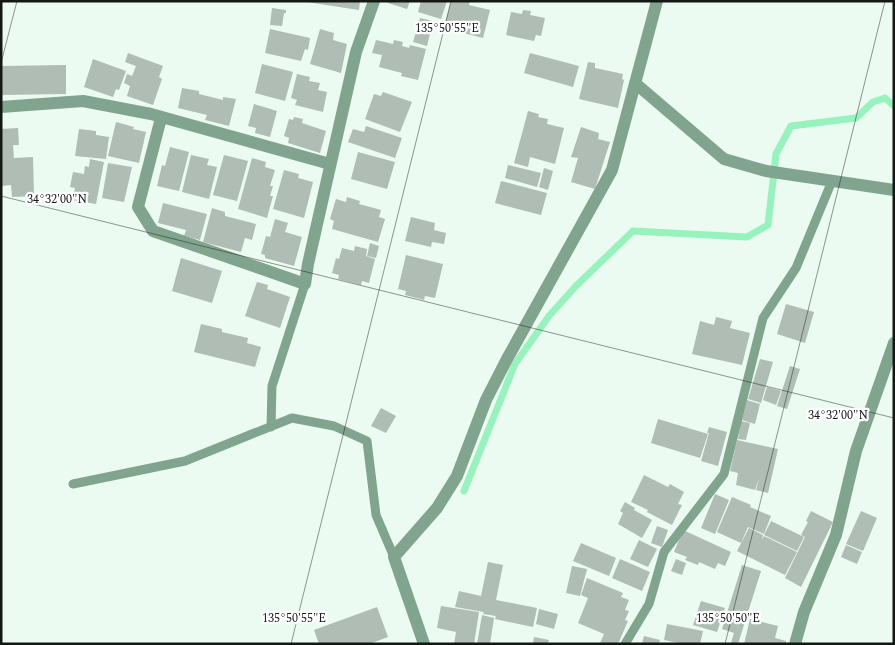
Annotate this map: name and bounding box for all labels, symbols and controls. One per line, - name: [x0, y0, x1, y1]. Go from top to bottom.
- text: 135°50'55"E: [415, 19, 479, 38]
- text: 34°32'00"N: [27, 190, 87, 209]
- text: 34°32'00"N: [808, 406, 868, 425]
- text: 135°50'55"E: [262, 609, 326, 628]
- text: 135°50'50"E: [696, 609, 760, 628]

